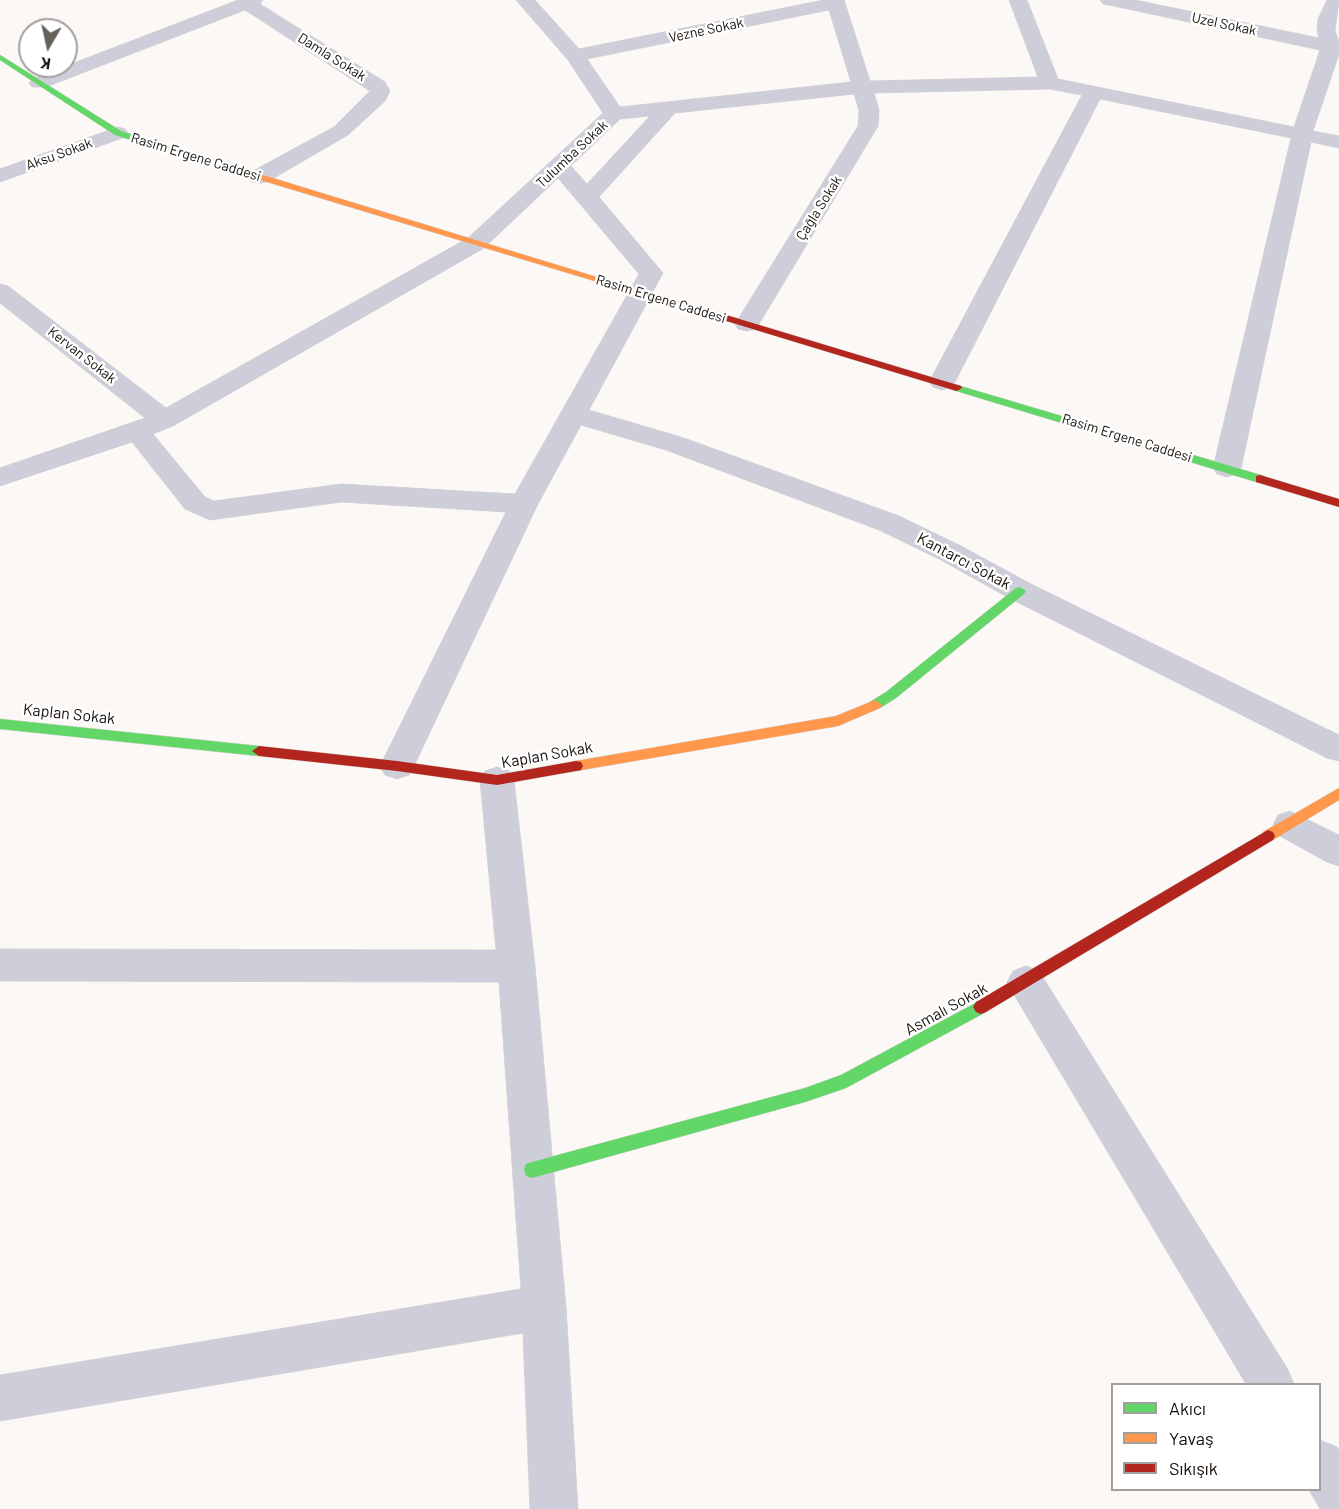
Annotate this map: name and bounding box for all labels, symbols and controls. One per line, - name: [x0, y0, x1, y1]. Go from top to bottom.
- street label: Uzel Sokak: [1190, 9, 1258, 39]
- street label: Vezne Sokak: [667, 14, 745, 46]
- north arrow: [18, 18, 78, 78]
- street label: Damla Sokak: [295, 29, 369, 85]
- text: K: [39, 54, 52, 74]
- street label: Tulumba Sokak: [533, 117, 611, 191]
- street label: Rasim Ergene Caddesi: [129, 129, 263, 185]
- street label: Aksu Sokak: [24, 134, 94, 174]
- street label: Çağla Sokak: [793, 173, 845, 243]
- street label: Rasim Ergene Caddesi: [594, 271, 728, 327]
- street label: Kervan Sokak: [44, 323, 120, 387]
- street label: Rasim Ergene Caddesi: [1060, 410, 1194, 466]
- street label: Kantarcı Sokak: [914, 528, 1014, 594]
- street label: Kaplan Sokak: [22, 700, 116, 728]
- street label: Kaplan Sokak: [500, 738, 594, 772]
- street label: Asmalı Sokak: [901, 978, 991, 1040]
- legend: [1111, 1383, 1321, 1491]
- text: Akıcı: [1169, 1397, 1206, 1419]
- text: Yavaş: [1169, 1427, 1214, 1449]
- text: Sıkışık: [1169, 1457, 1218, 1479]

